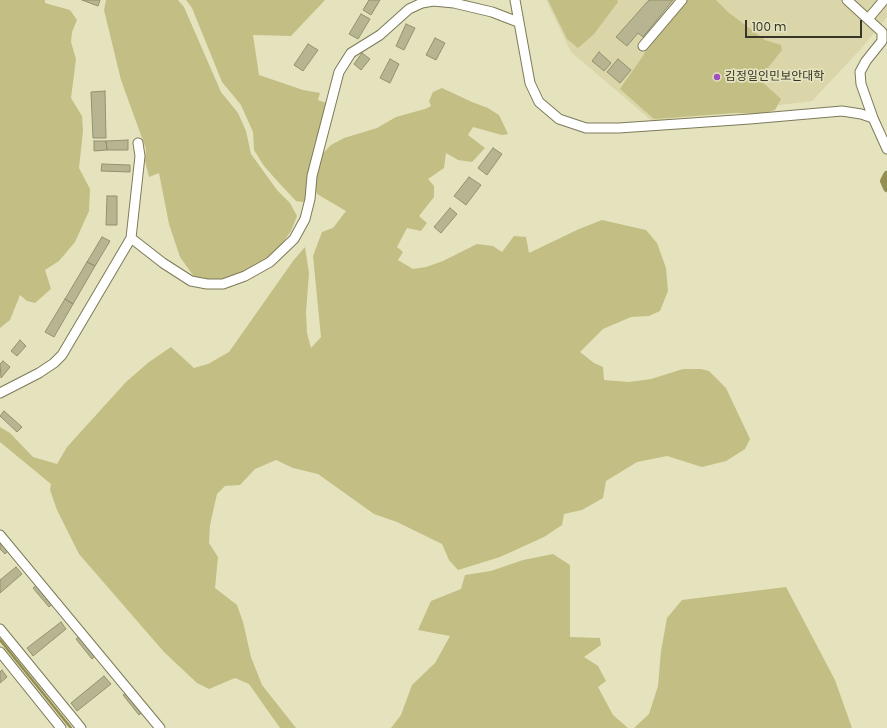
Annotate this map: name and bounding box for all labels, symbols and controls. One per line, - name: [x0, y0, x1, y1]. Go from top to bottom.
- scale bar: [747, 12, 864, 38]
- text: 100 m: [752, 18, 786, 35]
- place label: 김정일인민보안대학: [725, 70, 824, 84]
- marker: 김정일인민보안대학: [712, 72, 722, 82]

